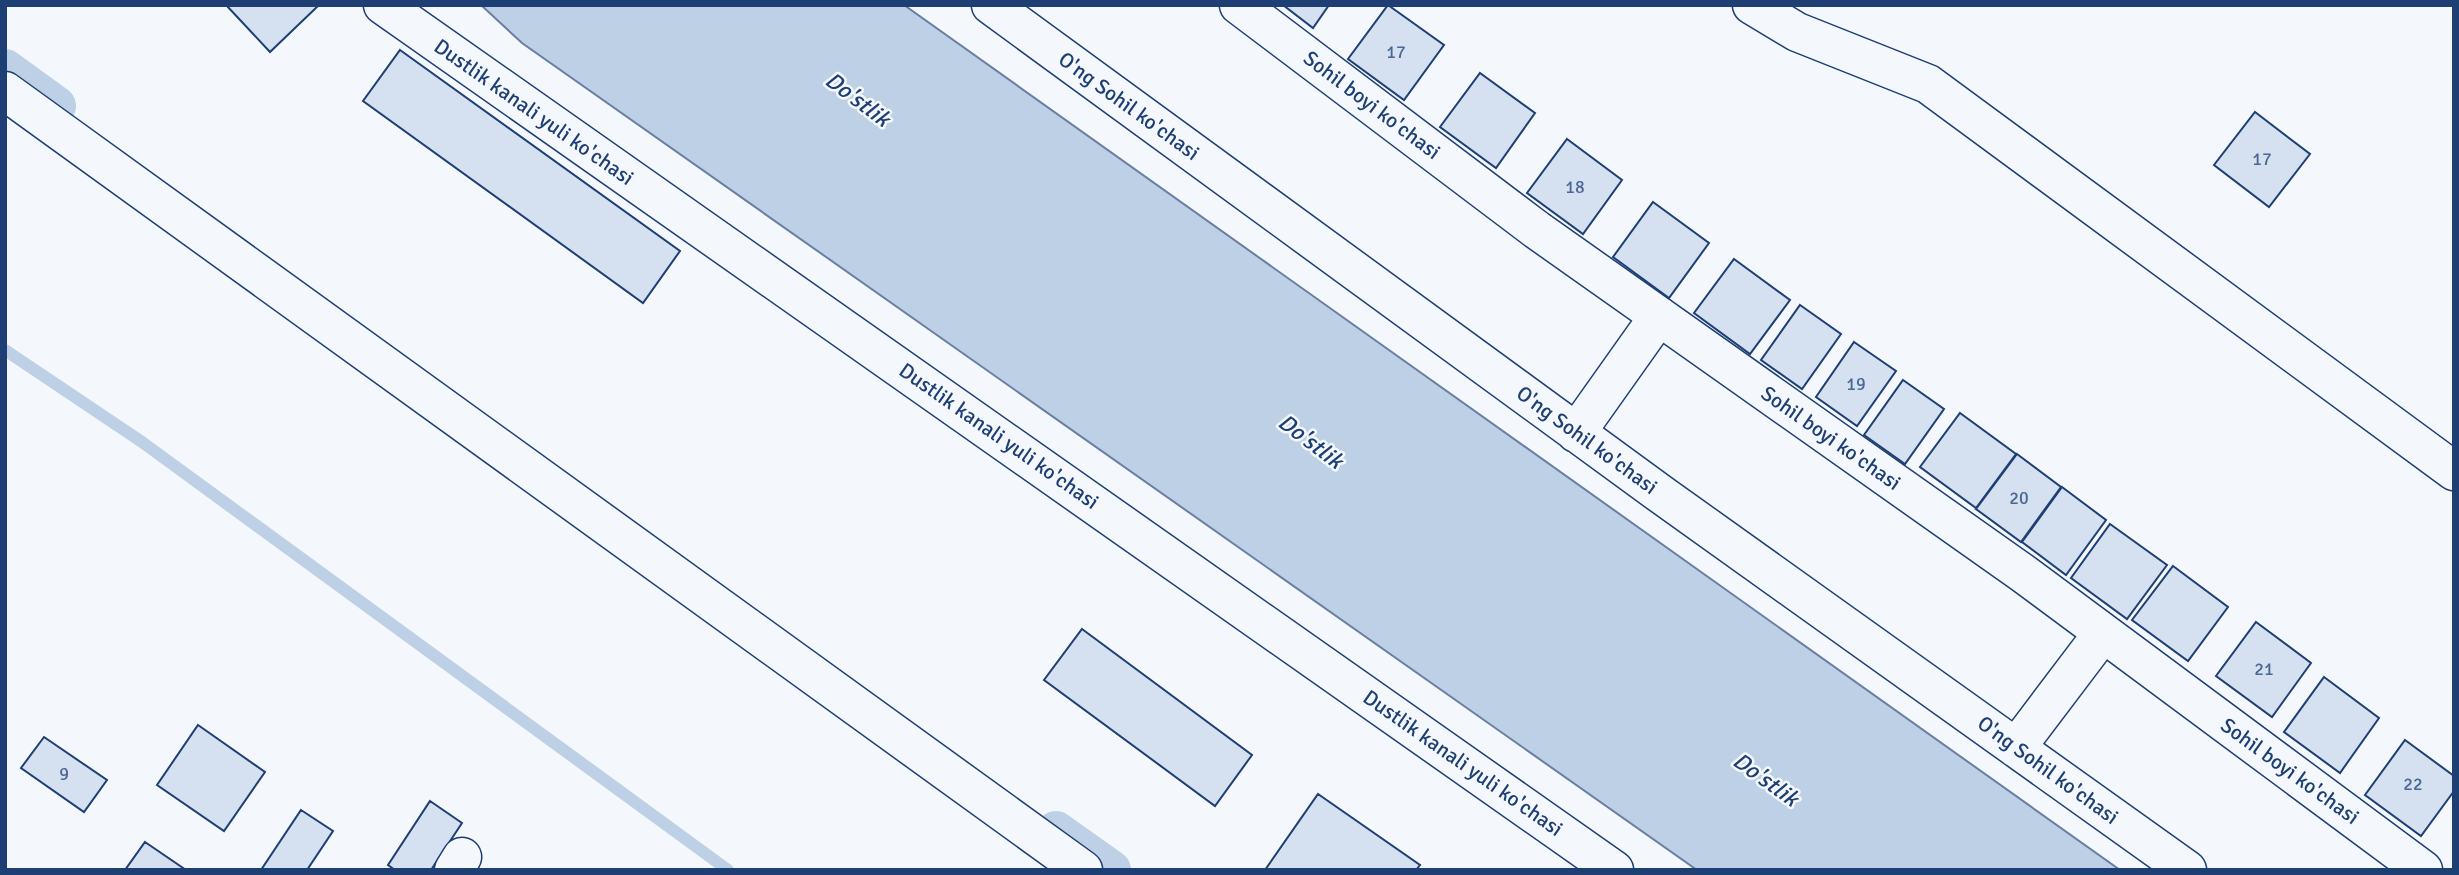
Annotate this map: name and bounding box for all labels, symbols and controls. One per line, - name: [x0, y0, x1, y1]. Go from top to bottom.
- street label: Dustlik kanali yuli ko'chasi: [429, 33, 639, 191]
- house number: 17: [1386, 41, 1406, 63]
- street label: Sohil boyi ko'chasi: [1298, 45, 1446, 165]
- street label: O'ng Sohil ko'chasi: [1053, 46, 1205, 166]
- water label: Do'stlik: [819, 66, 898, 135]
- house number: 17: [2252, 148, 2272, 170]
- house number: 18: [1565, 176, 1585, 198]
- street label: Dustlik kanali yuli ko'chasi: [894, 357, 1104, 515]
- house number: 19: [1846, 373, 1866, 395]
- street label: O'ng Sohil ko'chasi: [1511, 380, 1663, 500]
- street label: Sohil boyi ko'chasi: [1756, 380, 1906, 496]
- water label: Do'stlik: [1272, 408, 1351, 477]
- house number: 20: [2009, 487, 2029, 509]
- house number: 21: [2254, 658, 2274, 680]
- street label: Dustlik kanali yuli ko'chasi: [1358, 684, 1568, 842]
- street label: O'ng Sohil ko'chasi: [1972, 710, 2124, 830]
- street label: Sohil boyi ko'chasi: [2216, 712, 2364, 830]
- water label: Do'stlik: [1727, 746, 1806, 814]
- house number: 9: [59, 763, 69, 785]
- house number: 22: [2403, 773, 2423, 795]

